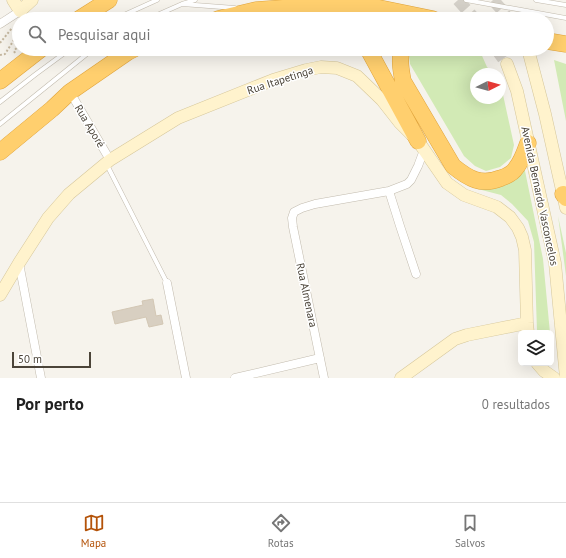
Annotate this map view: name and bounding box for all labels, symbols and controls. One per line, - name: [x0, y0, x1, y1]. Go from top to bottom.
- search box: [12, 12, 554, 56]
- icon: search: [26, 23, 48, 45]
- text: Pesquisar aqui: [58, 25, 150, 44]
- street label: Rua Itapetinga: [245, 63, 315, 97]
- north arrow: [470, 68, 506, 104]
- street label: Rua Aporé: [72, 102, 109, 151]
- street label: Avenida Bernardo Vasconcelos: [518, 125, 562, 267]
- street label: Rua Almenara: [293, 262, 321, 328]
- map controls: [518, 330, 554, 366]
- button: layers: [518, 330, 554, 366]
- scale bar: [12, 350, 91, 369]
- text: 50 m: [18, 352, 42, 366]
- text: Por perto: [16, 393, 84, 415]
- text: 0 resultados: [482, 396, 550, 413]
- tab: Mapa: [81, 512, 106, 550]
- tab: Rotas: [268, 512, 294, 550]
- tab: Salvos: [455, 512, 485, 550]

